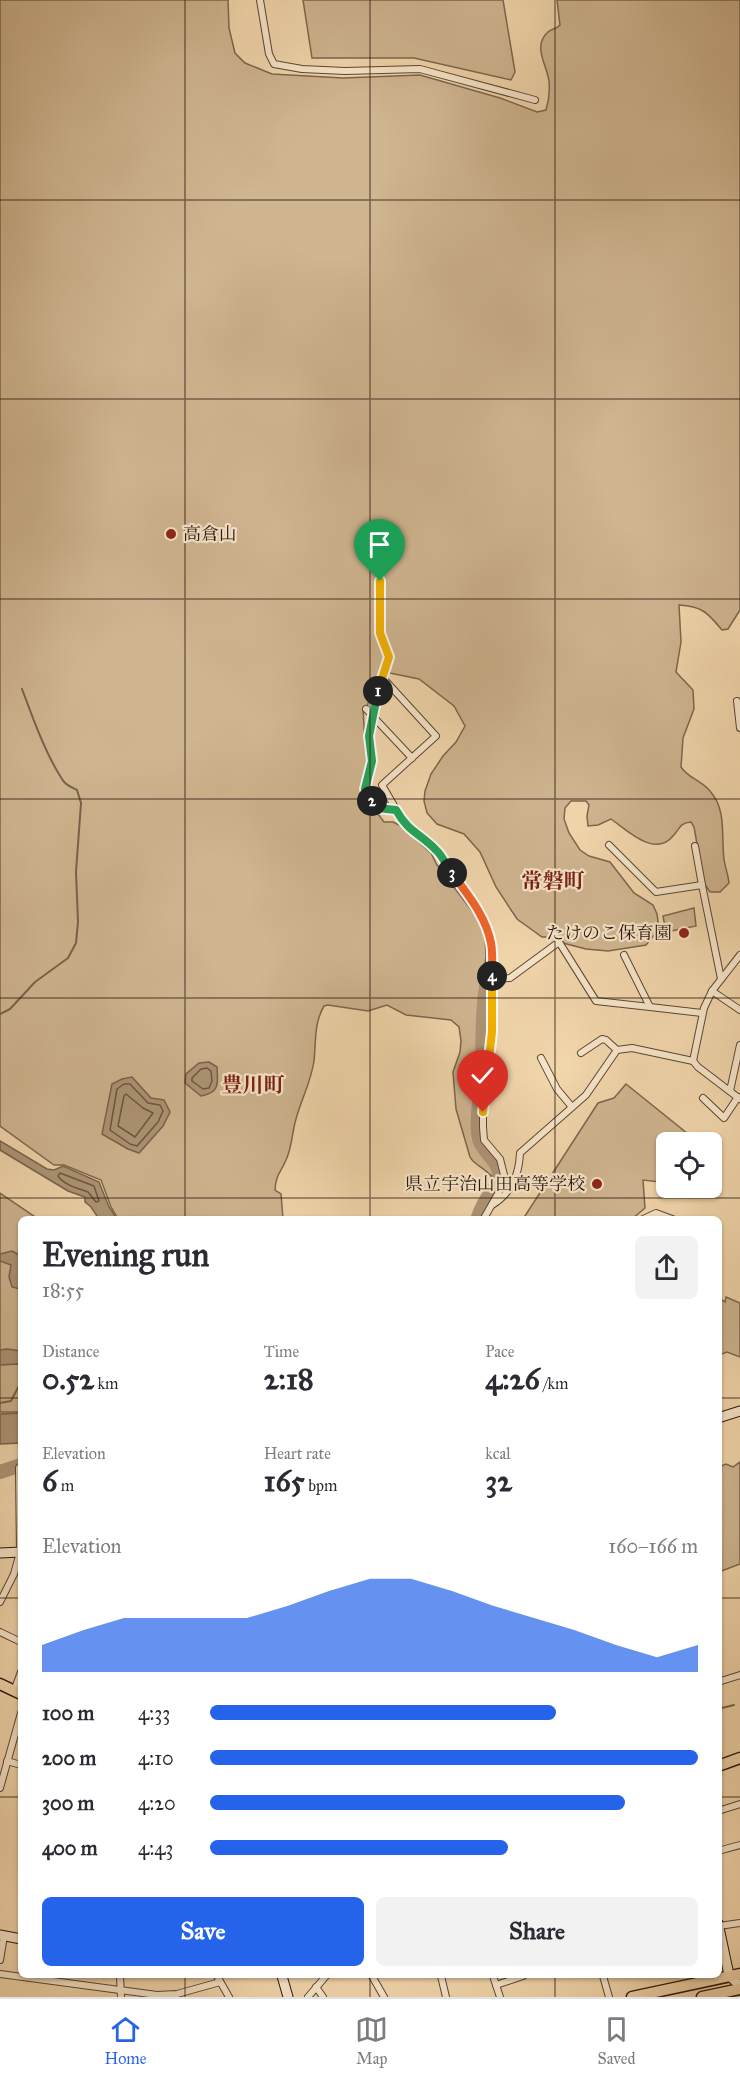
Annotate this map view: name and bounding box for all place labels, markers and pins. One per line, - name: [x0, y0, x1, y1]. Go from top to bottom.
- pin: [354, 519, 405, 581]
- place label: 高倉山: [183, 523, 237, 545]
- marker: 高倉山: [164, 527, 178, 541]
- pin: 1: [363, 676, 393, 706]
- pin: 2: [357, 786, 387, 816]
- pin: 3: [437, 858, 467, 888]
- place label: たけのこ保育園: [546, 922, 672, 944]
- marker: たけのこ保育園: [677, 926, 691, 940]
- pin: 4: [477, 961, 507, 991]
- pin: [457, 1050, 508, 1112]
- place label: 県立宇治山田高等学校: [405, 1173, 585, 1195]
- marker: 県立宇治山田高等学校: [590, 1177, 604, 1191]

